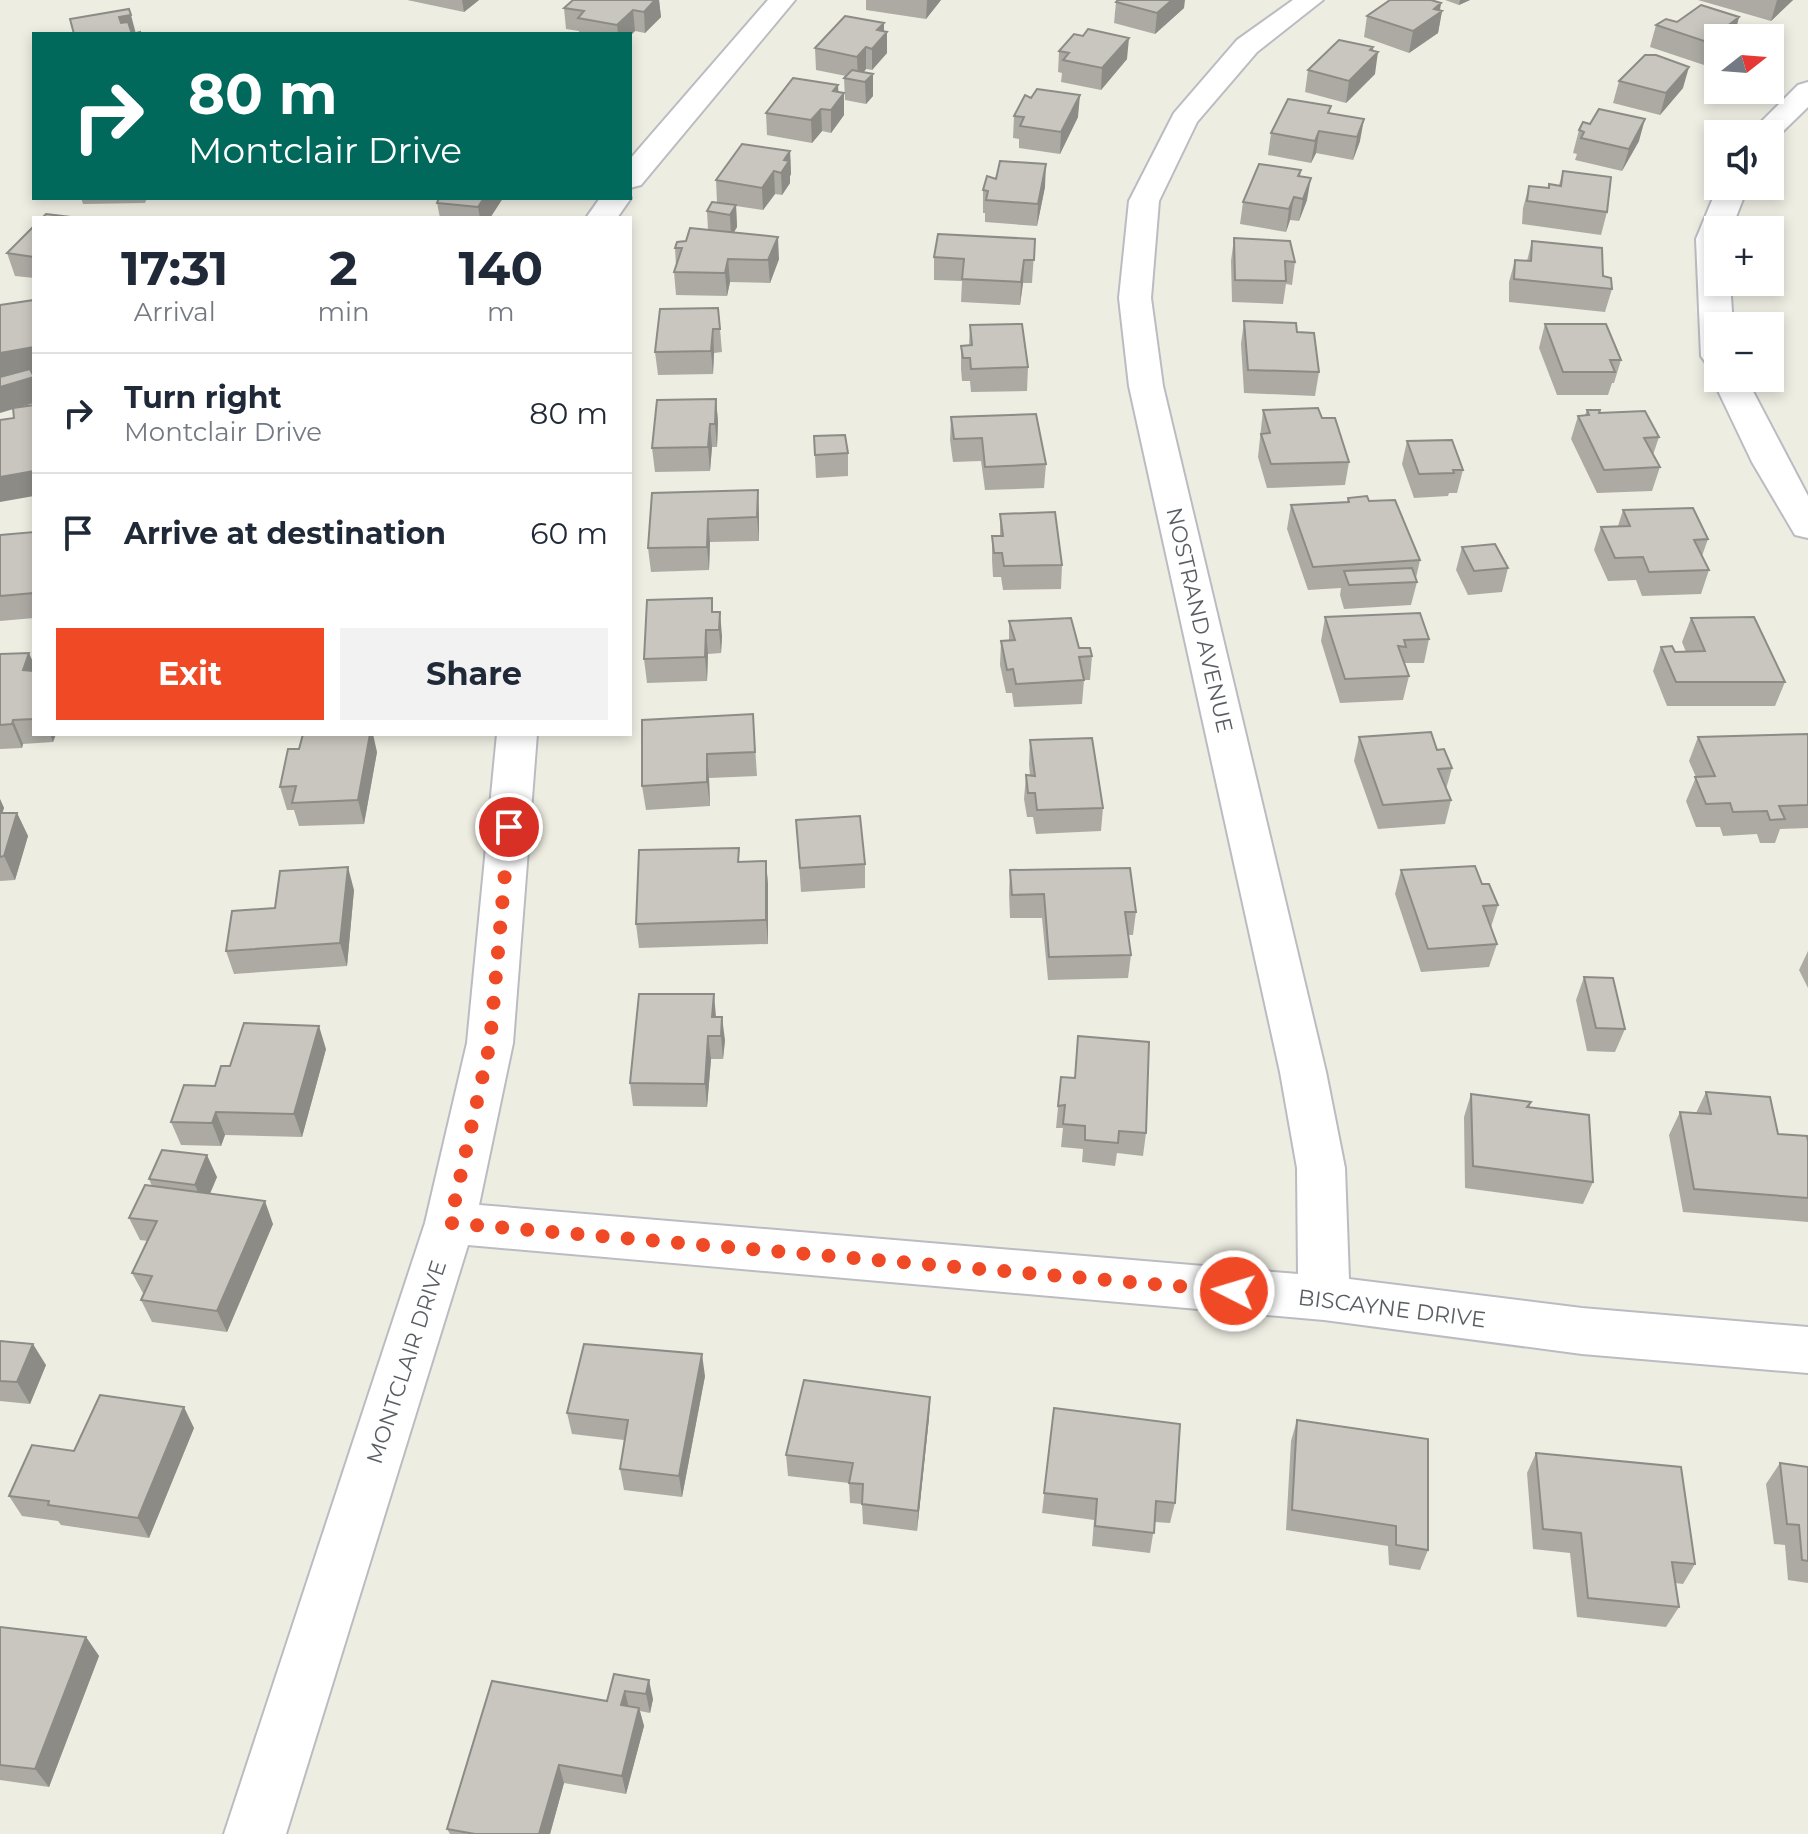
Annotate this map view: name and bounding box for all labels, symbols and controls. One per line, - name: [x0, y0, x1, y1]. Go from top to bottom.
- north arrow: [1704, 24, 1784, 104]
- map controls: [1704, 24, 1784, 392]
- text: 80 m: [188, 60, 338, 128]
- icon: right: [56, 64, 160, 168]
- button: sound: [1704, 120, 1784, 200]
- text: Montclair Drive: [188, 128, 462, 172]
- button: +: [1704, 216, 1784, 296]
- text: 17:31: [121, 239, 228, 297]
- text: 2: [329, 239, 358, 297]
- text: 140: [459, 239, 543, 297]
- text: Arrival: [134, 296, 216, 328]
- text: min: [317, 296, 370, 328]
- text: m: [487, 296, 515, 328]
- button: −: [1704, 312, 1784, 392]
- text: Turn right: [124, 379, 281, 416]
- icon: right: [56, 391, 100, 435]
- text: 80 m: [529, 395, 608, 432]
- text: Montclair Drive: [124, 416, 322, 448]
- street label: NOSTRAND AVENUE: [1160, 505, 1239, 735]
- icon: arrive: [56, 511, 100, 555]
- text: Arrive at destination: [124, 515, 446, 552]
- text: 60 m: [530, 515, 608, 552]
- button: Exit: [56, 628, 324, 720]
- button: Share: [340, 628, 608, 720]
- pin: [475, 793, 543, 861]
- icon: arrive: [487, 805, 531, 849]
- position arrow: [1192, 1249, 1276, 1333]
- street label: MONTCLAIR DRIVE: [361, 1257, 452, 1467]
- street label: BISCAYNE DRIVE: [1297, 1284, 1487, 1333]

